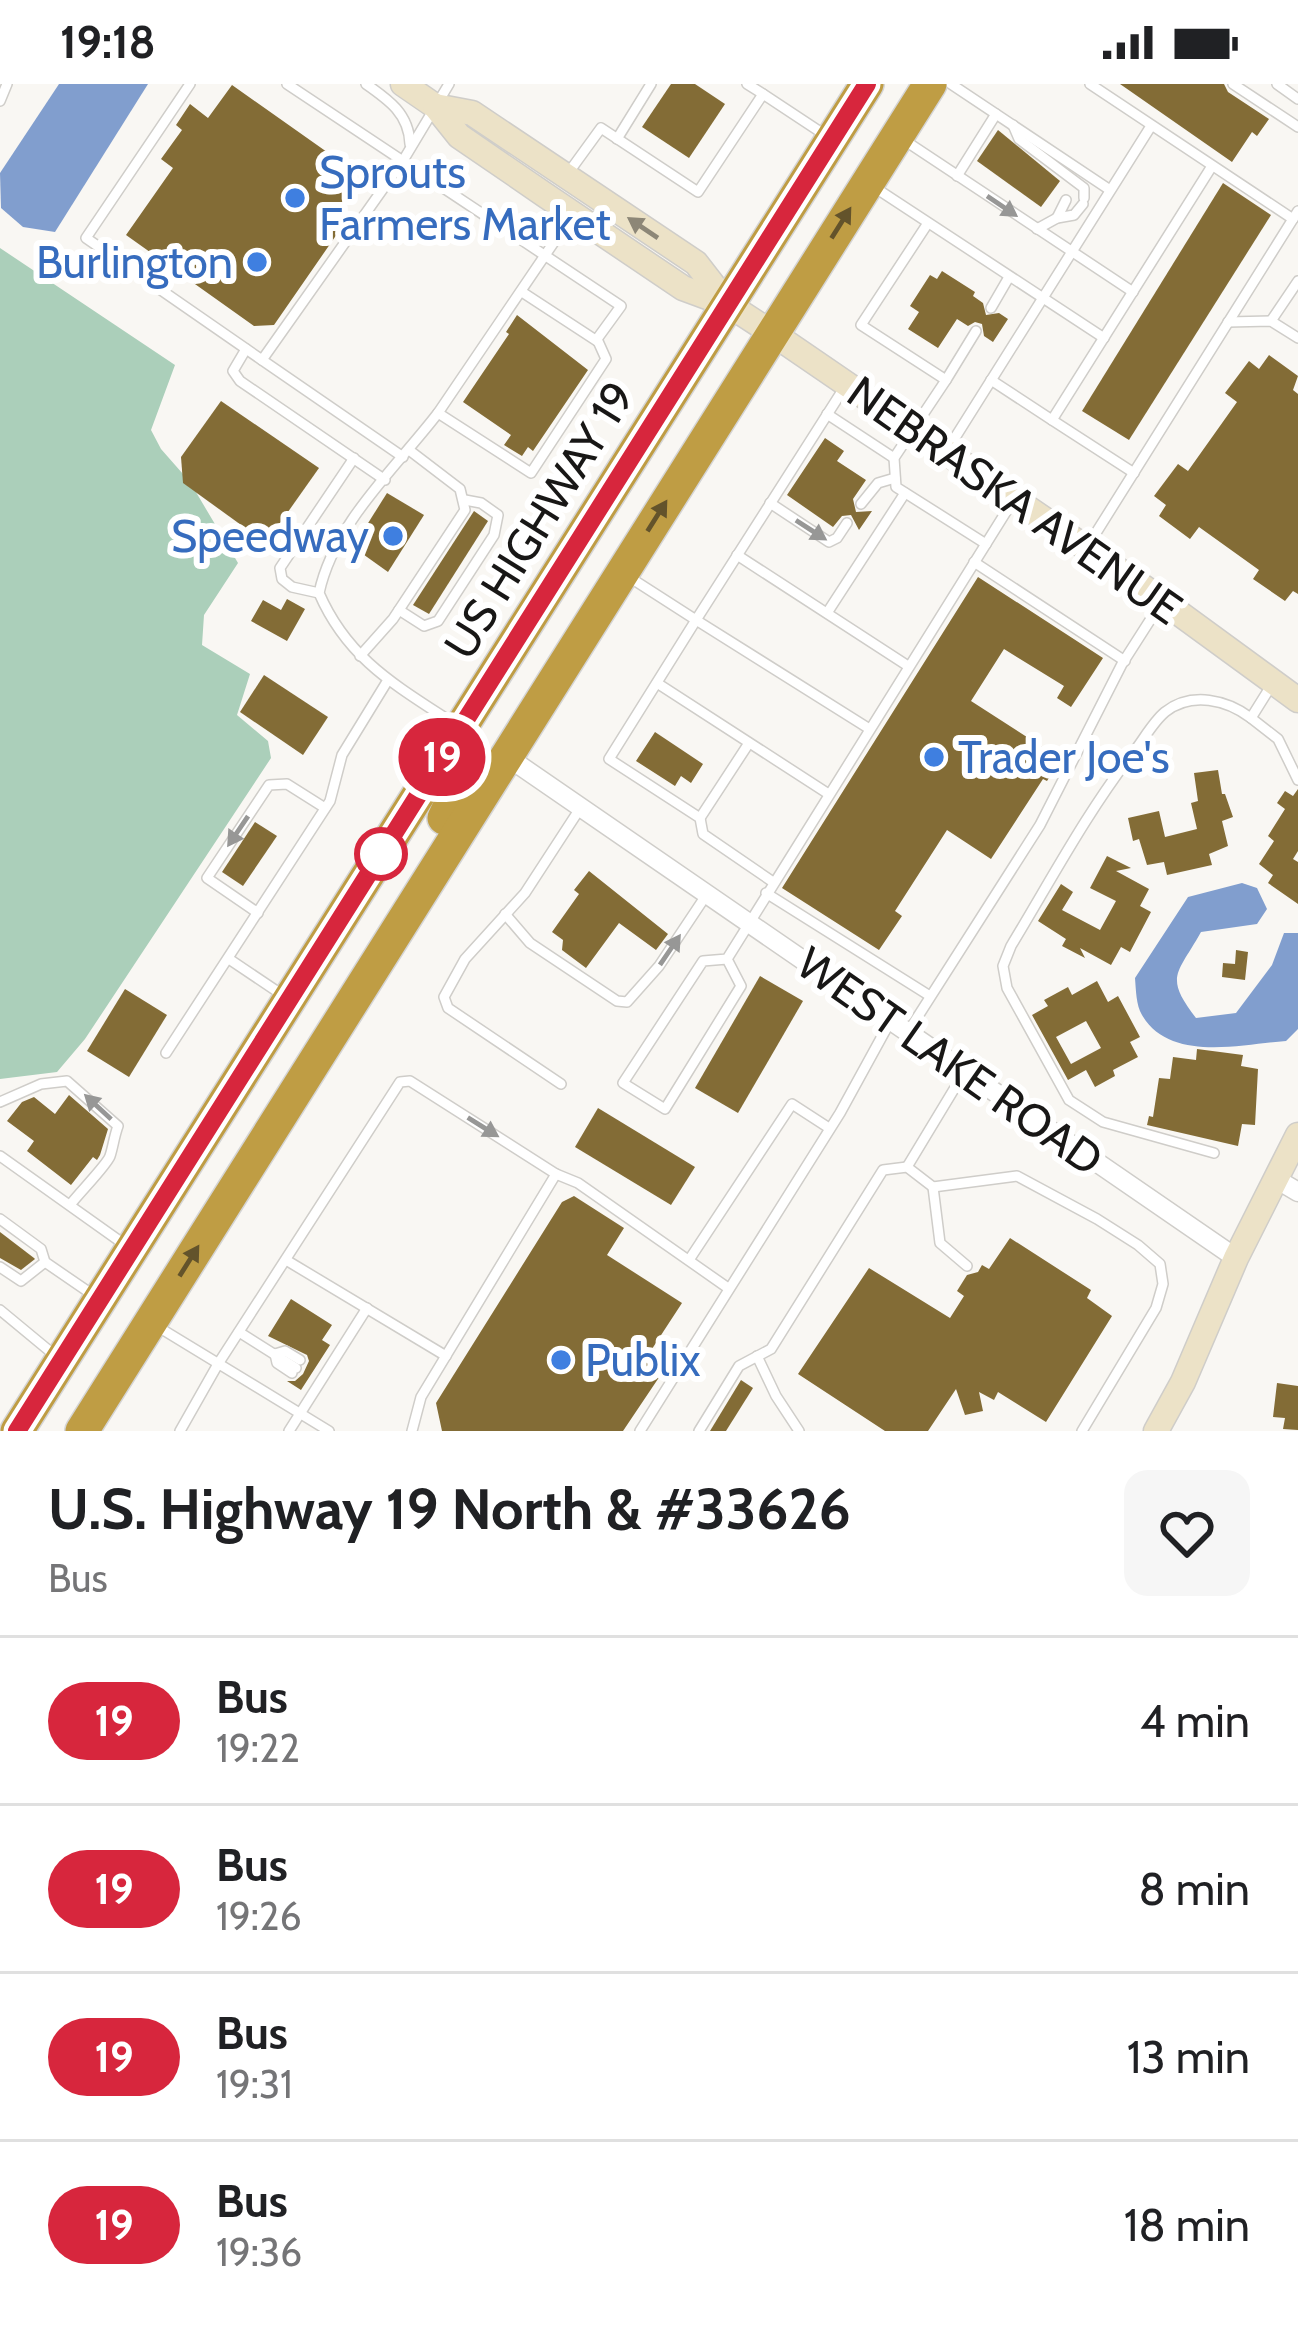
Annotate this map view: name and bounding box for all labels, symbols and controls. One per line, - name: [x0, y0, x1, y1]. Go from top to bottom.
- text: 19:18: [60, 15, 156, 69]
- place label: Sprouts Farmers Market: [319, 145, 611, 251]
- marker: Sprouts Farmers Market: [282, 185, 308, 211]
- one-way arrow: [985, 194, 1018, 216]
- one-way arrow: [830, 206, 851, 240]
- one-way arrow: [626, 217, 659, 239]
- place label: Burlington: [36, 235, 233, 289]
- marker: Burlington: [244, 249, 270, 275]
- street label: NEBRASKA AVENUE: [838, 365, 1192, 635]
- street label: US HIGHWAY 19: [432, 372, 646, 668]
- one-way arrow: [645, 500, 667, 533]
- place label: Speedway: [171, 509, 369, 563]
- one-way arrow: [795, 518, 827, 540]
- marker: Speedway: [380, 523, 406, 549]
- line badge: 19: [388, 718, 496, 796]
- place label: Trader Joe's: [958, 730, 1170, 784]
- text: 19: [422, 731, 462, 783]
- marker: Trader Joe's: [921, 744, 947, 770]
- one-way arrow: [228, 815, 250, 848]
- unlabelled marker: [356, 829, 406, 879]
- one-way arrow: [658, 933, 681, 966]
- street label: WEST LAKE ROAD: [787, 936, 1113, 1186]
- one-way arrow: [83, 1093, 112, 1121]
- one-way arrow: [467, 1116, 499, 1138]
- one-way arrow: [178, 1245, 200, 1277]
- place label: Publix: [585, 1333, 701, 1387]
- marker: Publix: [548, 1347, 574, 1373]
- button: heart: [1124, 1470, 1250, 1596]
- text: U.S. Highway 19 North & #33626: [48, 1474, 851, 1543]
- text: Bus: [48, 1554, 108, 1602]
- text: Bus: [216, 1670, 288, 1724]
- text: 4 min: [1140, 1694, 1250, 1748]
- text: 19: [94, 1695, 134, 1747]
- text: 19:22: [216, 1724, 300, 1772]
- text: Bus: [216, 1838, 288, 1892]
- text: 8 min: [1138, 1862, 1250, 1916]
- text: 19: [94, 1863, 134, 1915]
- text: 19:26: [216, 1892, 302, 1940]
- text: Bus: [216, 2006, 288, 2060]
- text: 13 min: [1127, 2030, 1250, 2084]
- text: 19: [94, 2031, 134, 2083]
- text: 19:31: [216, 2060, 293, 2108]
- text: Bus: [216, 2174, 288, 2228]
- text: 18 min: [1124, 2198, 1250, 2252]
- text: 19: [94, 2199, 134, 2251]
- text: 19:36: [216, 2228, 302, 2276]

